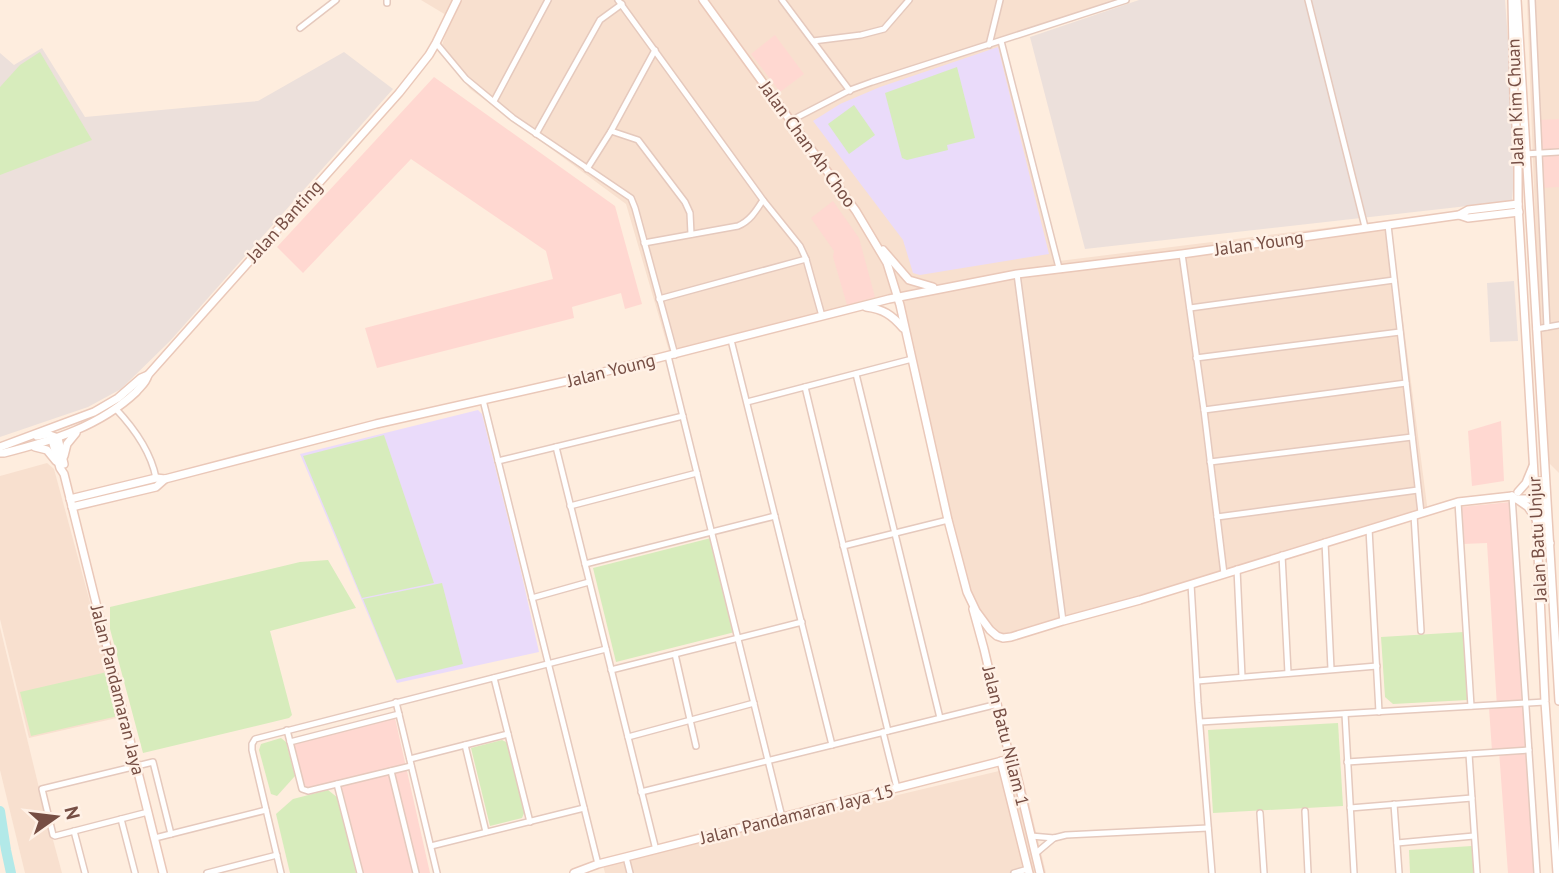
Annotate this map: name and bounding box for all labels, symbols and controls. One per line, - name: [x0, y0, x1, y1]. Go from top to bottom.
- street label: Jalan Kim Chuan: [1501, 38, 1529, 167]
- street label: Jalan Chan Ah Choo: [754, 75, 862, 212]
- street label: Jalan Banting: [240, 175, 327, 268]
- street label: Jalan Young: [1212, 225, 1305, 261]
- street label: Jalan Young: [564, 348, 657, 392]
- street label: Jalan Batu Unjur: [1522, 476, 1552, 603]
- street label: Jalan Pandamaran Jaya: [85, 602, 150, 777]
- street label: Jalan Batu Nilam 1: [977, 663, 1035, 808]
- street label: Jalan Pandamaran Jaya 15: [697, 779, 896, 849]
- north arrow: [21, 782, 91, 852]
- text: N: [59, 804, 86, 822]

